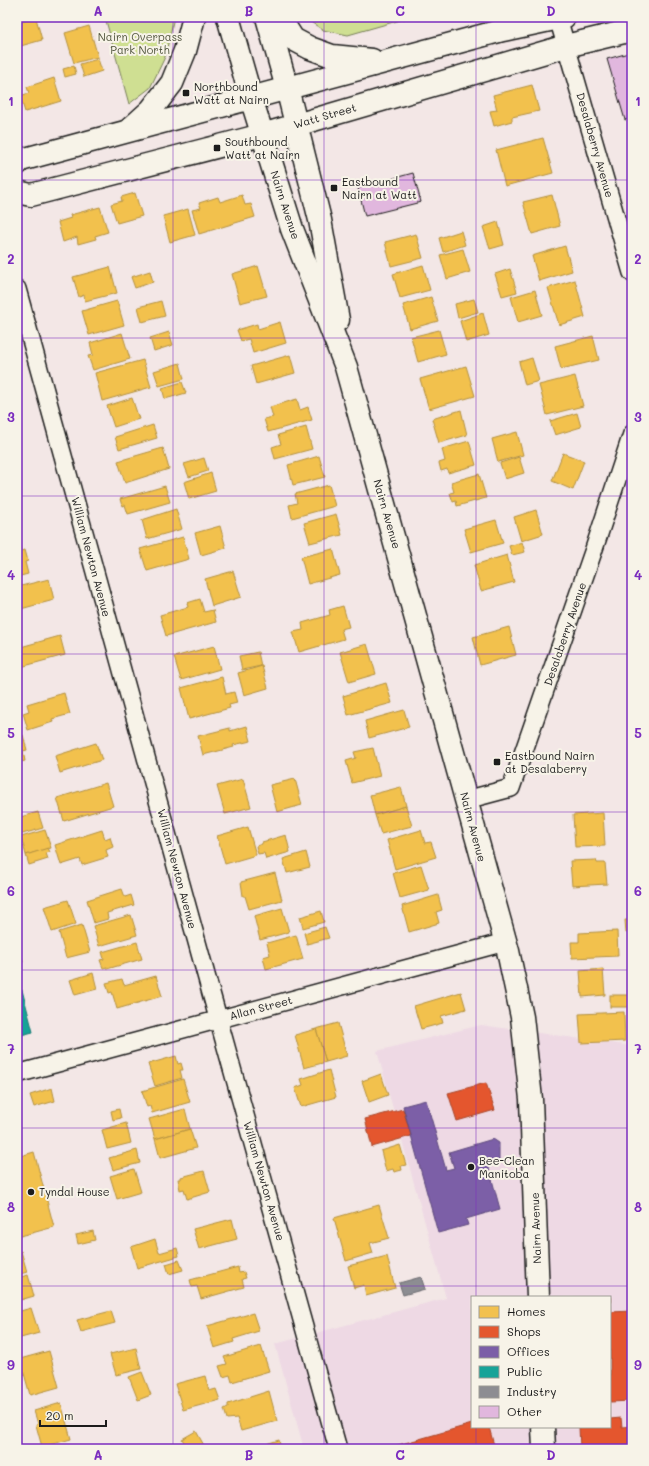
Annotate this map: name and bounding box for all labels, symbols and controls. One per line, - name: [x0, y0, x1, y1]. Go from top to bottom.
- text: A: [93, 2, 103, 19]
- text: B: [245, 2, 254, 19]
- text: C: [395, 2, 405, 19]
- text: D: [546, 2, 556, 19]
- park label: Nairn Overpass Park North: [98, 29, 182, 57]
- place label: Northbound Watt at Nairn: [194, 79, 269, 107]
- marker: Northbound Watt at Nairn: [181, 88, 191, 98]
- street label: Desalaberry Avenue: [573, 91, 618, 199]
- text: 1: [8, 92, 14, 109]
- text: 1: [635, 92, 641, 109]
- street label: Watt Street: [292, 99, 358, 132]
- place label: Southbound Watt at Nairn: [225, 134, 300, 162]
- marker: Southbound Watt at Nairn: [212, 143, 222, 153]
- street label: Nairn Avenue: [267, 169, 304, 241]
- place label: Eastbound Nairn at Watt: [342, 174, 417, 202]
- marker: Eastbound Nairn at Watt: [329, 183, 339, 193]
- text: 2: [7, 250, 15, 267]
- text: 2: [634, 250, 642, 267]
- text: 3: [7, 408, 15, 425]
- text: 3: [634, 408, 642, 425]
- street label: Nairn Avenue: [370, 477, 405, 550]
- street label: William Newton Avenue: [68, 495, 115, 619]
- text: 4: [7, 566, 15, 583]
- text: 4: [634, 566, 642, 583]
- street label: Desalaberry Avenue: [540, 580, 589, 688]
- text: 5: [7, 724, 15, 741]
- text: 5: [634, 724, 642, 741]
- place label: Eastbound Nairn at Desalaberry: [505, 748, 594, 776]
- marker: Eastbound Nairn at Desalaberry: [492, 757, 502, 767]
- street label: Nairn Avenue: [457, 790, 490, 864]
- street label: William Newton Avenue: [154, 807, 201, 931]
- text: 6: [7, 882, 15, 899]
- text: 6: [634, 882, 642, 899]
- street label: Allan Street: [228, 992, 294, 1023]
- text: 7: [7, 1040, 15, 1057]
- text: 7: [634, 1040, 642, 1057]
- street label: William Newton Avenue: [240, 1119, 289, 1242]
- place label: Bee-Clean Manitoba: [479, 1153, 534, 1181]
- marker: Bee-Clean Manitoba: [466, 1162, 476, 1172]
- place label: Tyndal House: [39, 1184, 110, 1199]
- marker: Tyndal House: [26, 1187, 36, 1197]
- street label: Nairn Avenue: [527, 1192, 544, 1264]
- text: 8: [7, 1198, 15, 1215]
- text: 8: [634, 1198, 642, 1215]
- legend: [471, 1296, 611, 1428]
- text: Homes: [507, 1303, 546, 1319]
- text: Shops: [507, 1323, 541, 1339]
- text: Offices: [507, 1343, 550, 1359]
- text: 9: [7, 1356, 15, 1373]
- text: 9: [634, 1356, 642, 1373]
- text: Public: [507, 1363, 542, 1379]
- text: Industry: [507, 1383, 556, 1399]
- scale bar: [40, 1402, 106, 1428]
- text: Other: [507, 1403, 542, 1419]
- text: 20 m: [46, 1407, 74, 1423]
- text: A: [93, 1446, 103, 1463]
- text: B: [245, 1446, 254, 1463]
- text: C: [395, 1446, 405, 1463]
- text: D: [546, 1446, 556, 1463]

